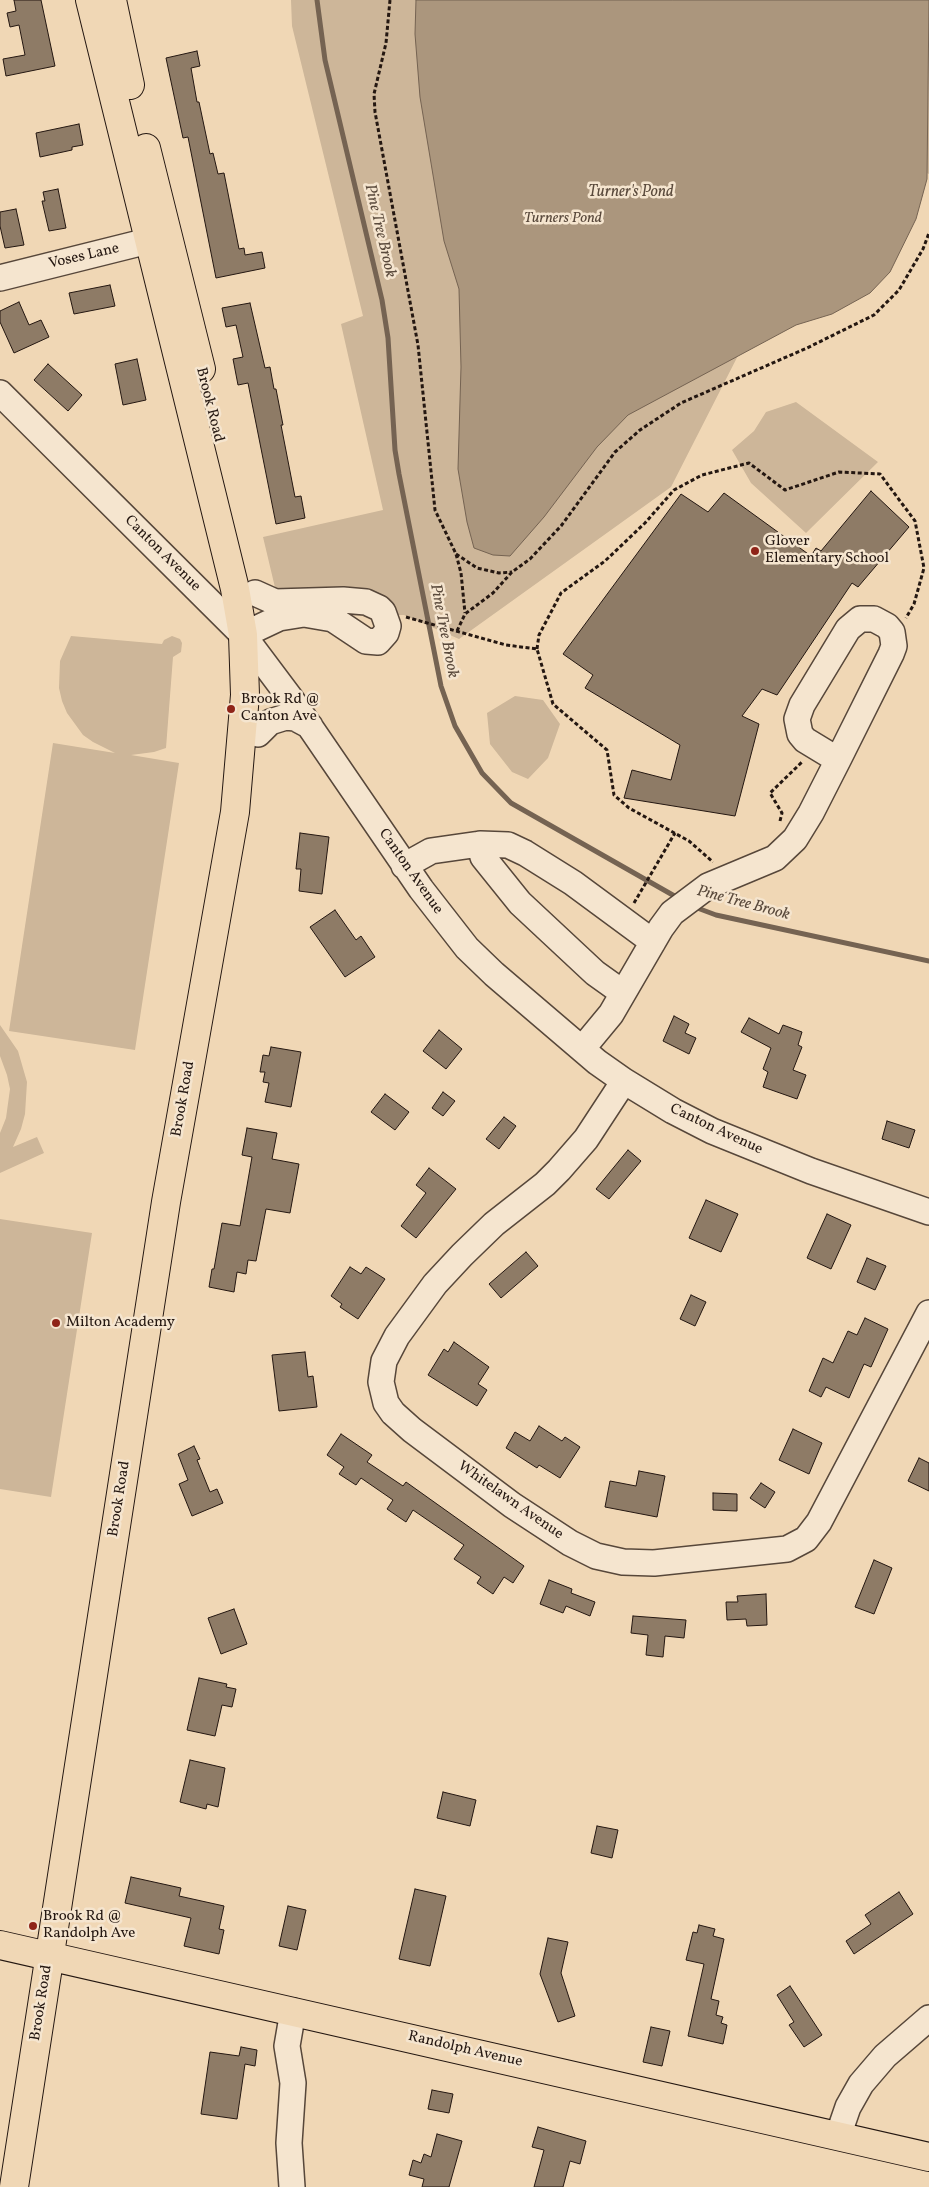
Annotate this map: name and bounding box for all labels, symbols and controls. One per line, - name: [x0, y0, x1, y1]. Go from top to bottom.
- water label: Pine Tree Brook: [359, 182, 399, 280]
- water label: Turner's Pond: [588, 183, 674, 203]
- park label: Turners Pond: [524, 210, 602, 228]
- street label: Voses Lane: [47, 240, 121, 274]
- street label: Brook Road: [191, 366, 227, 444]
- street label: Canton Avenue: [120, 512, 204, 596]
- place label: Glover Elementary School: [765, 533, 889, 568]
- marker: Glover Elementary School: [749, 545, 761, 557]
- water label: Pine Tree Brook: [424, 582, 462, 680]
- place label: Brook Rd @ Canton Ave: [241, 691, 320, 726]
- marker: Brook Rd @ Canton Ave: [225, 703, 237, 715]
- street label: Canton Avenue: [374, 826, 446, 918]
- water label: Pine Tree Brook: [694, 882, 792, 926]
- street label: Brook Road: [168, 1060, 200, 1138]
- street label: Canton Avenue: [667, 1101, 765, 1159]
- place label: Milton Academy: [66, 1314, 175, 1332]
- marker: Milton Academy: [50, 1317, 62, 1329]
- street label: Whitelawn Avenue: [454, 1458, 566, 1544]
- street label: Brook Road: [105, 1460, 135, 1538]
- place label: Brook Rd @ Randolph Ave: [43, 1908, 135, 1943]
- marker: Brook Rd @ Randolph Ave: [27, 1920, 39, 1932]
- street label: Brook Road: [27, 1964, 57, 2042]
- street label: Randolph Avenue: [406, 2028, 524, 2072]

